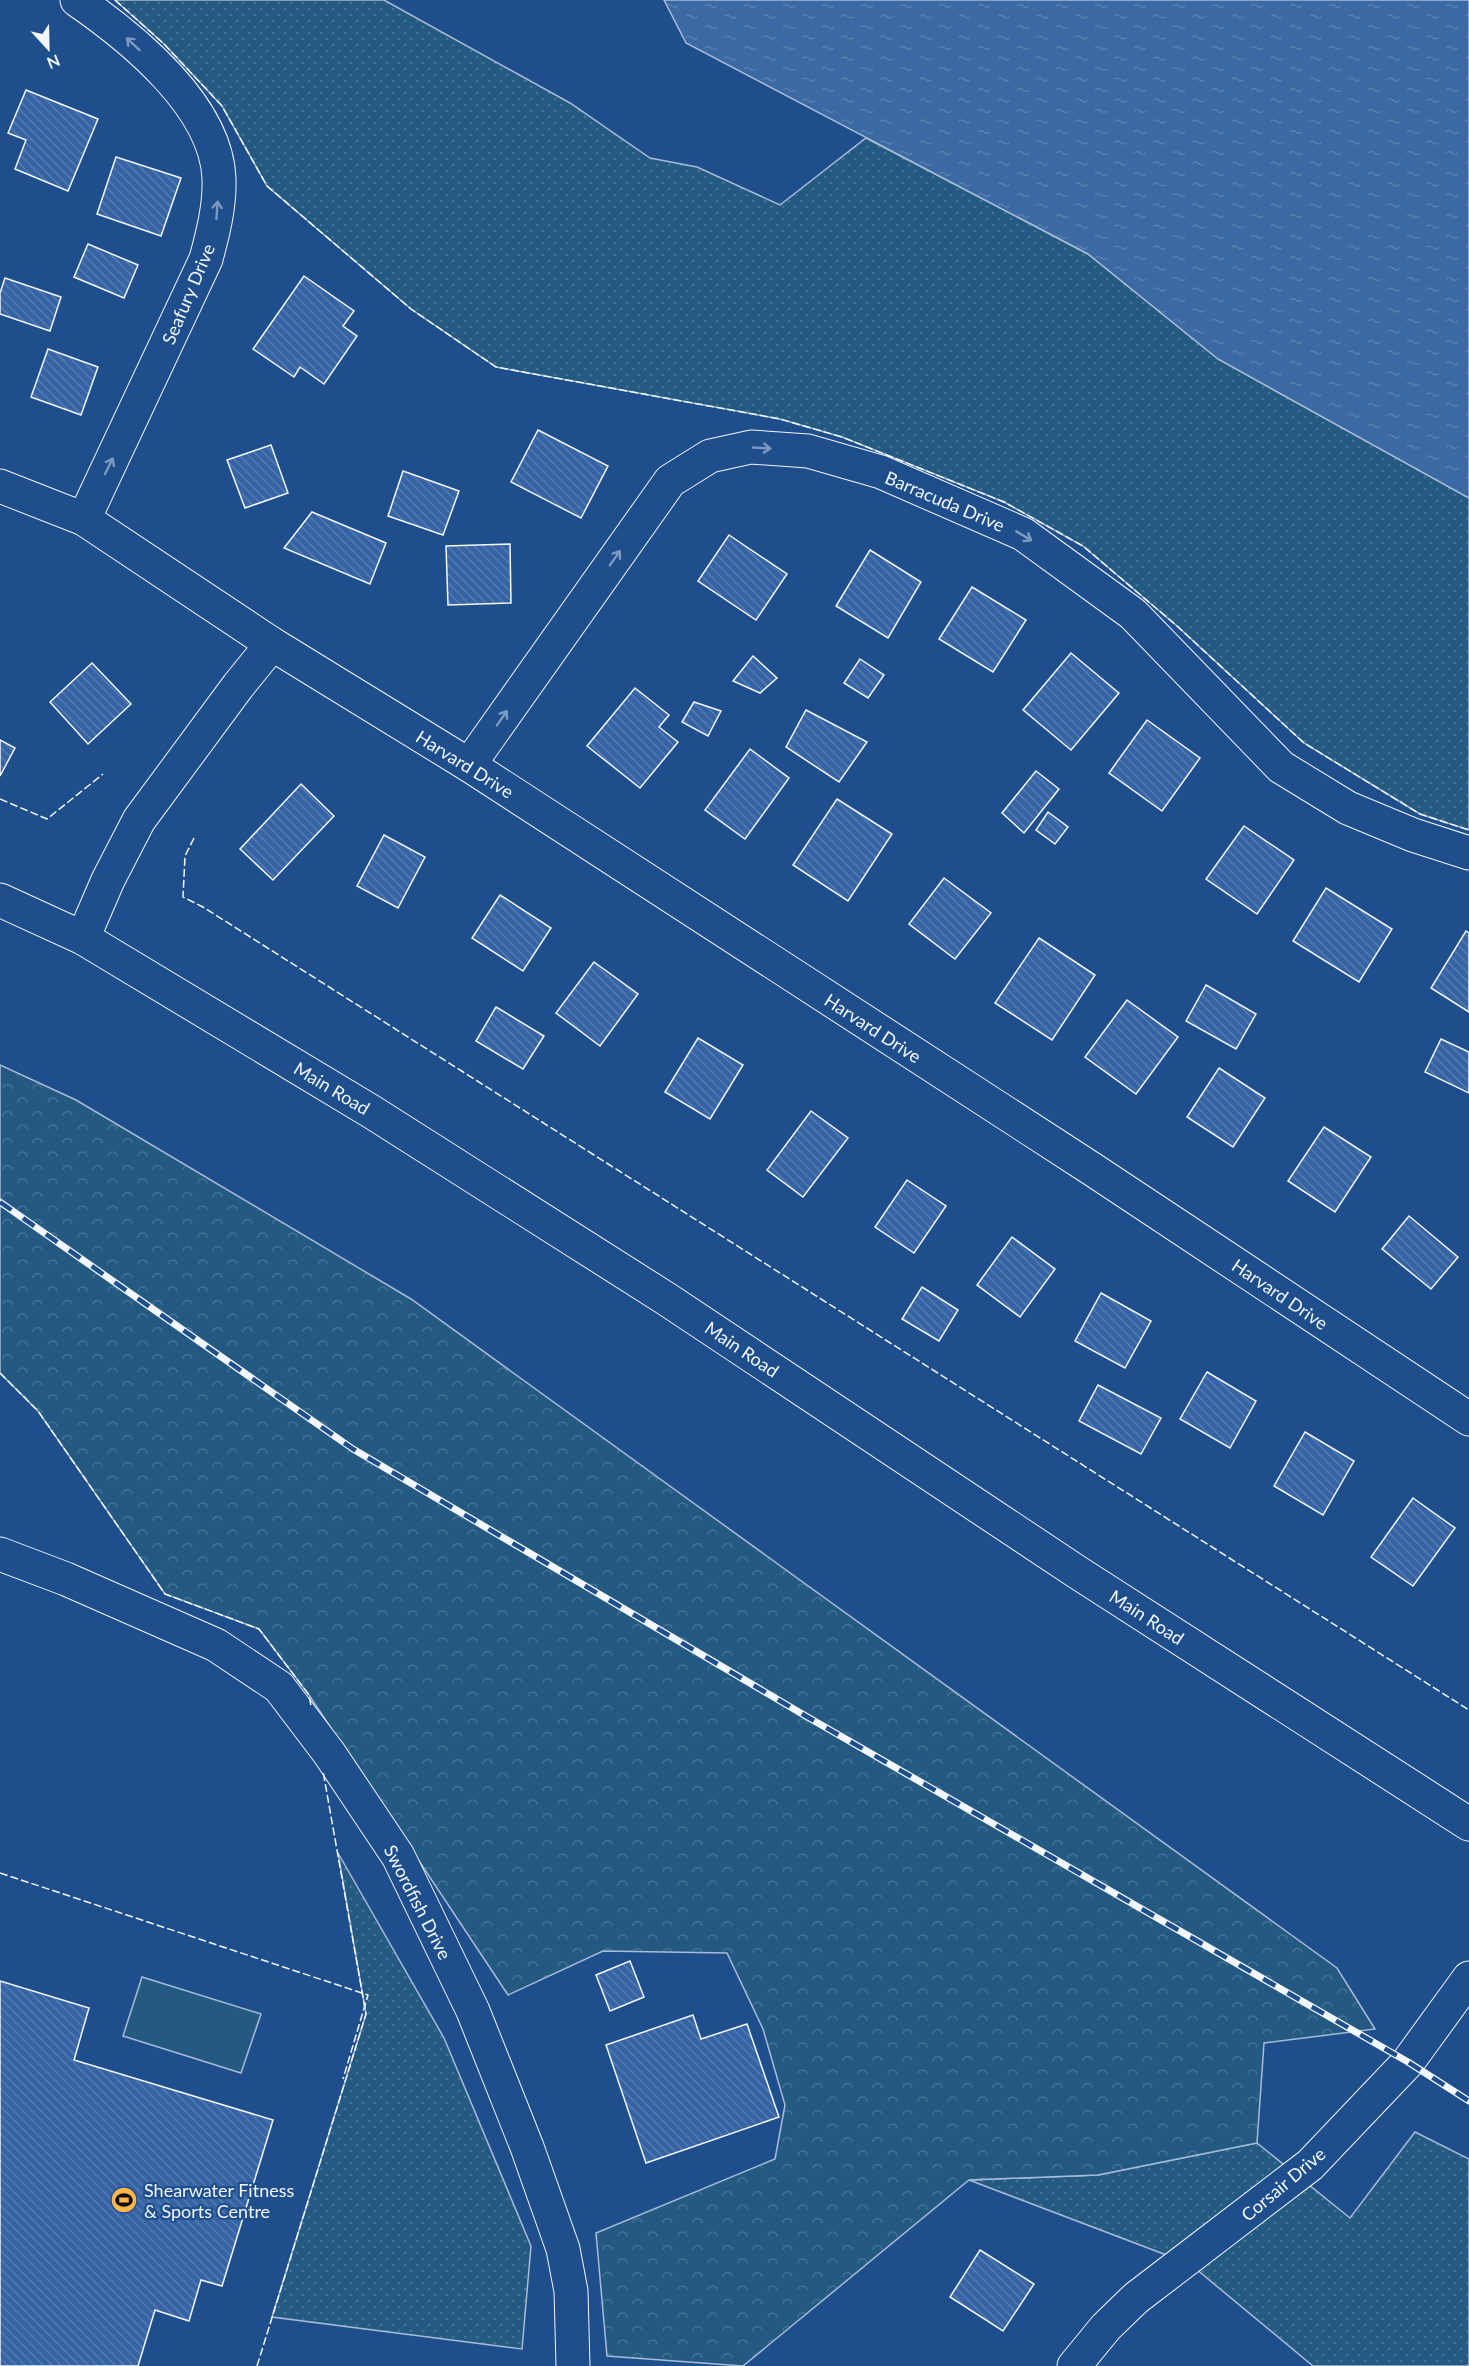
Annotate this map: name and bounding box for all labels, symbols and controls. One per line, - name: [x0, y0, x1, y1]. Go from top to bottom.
- north arrow: [18, 18, 78, 78]
- one-way arrow: [126, 37, 141, 51]
- text: N: [45, 51, 63, 73]
- one-way arrow: [211, 201, 222, 220]
- street label: Seafury Drive: [157, 240, 219, 348]
- one-way arrow: [751, 442, 771, 453]
- one-way arrow: [103, 458, 115, 476]
- street label: Barracuda Drive: [882, 466, 1008, 536]
- one-way arrow: [1015, 531, 1032, 543]
- one-way arrow: [609, 551, 621, 567]
- one-way arrow: [496, 710, 509, 726]
- street label: Harvard Drive: [412, 725, 518, 803]
- street label: Harvard Drive: [821, 989, 925, 1067]
- street label: Main Road: [290, 1057, 374, 1119]
- street label: Harvard Drive: [1228, 1254, 1332, 1334]
- street label: Main Road: [701, 1316, 783, 1382]
- street label: Main Road: [1106, 1585, 1188, 1649]
- street label: Swordfish Drive: [380, 1841, 456, 1963]
- street label: Corsair Drive: [1236, 2142, 1330, 2226]
- place label: Shearwater Fitness & Sports Centre: [144, 2179, 294, 2222]
- sports icon: Shearwater Fitness & Sports Centre: [109, 2185, 139, 2215]

